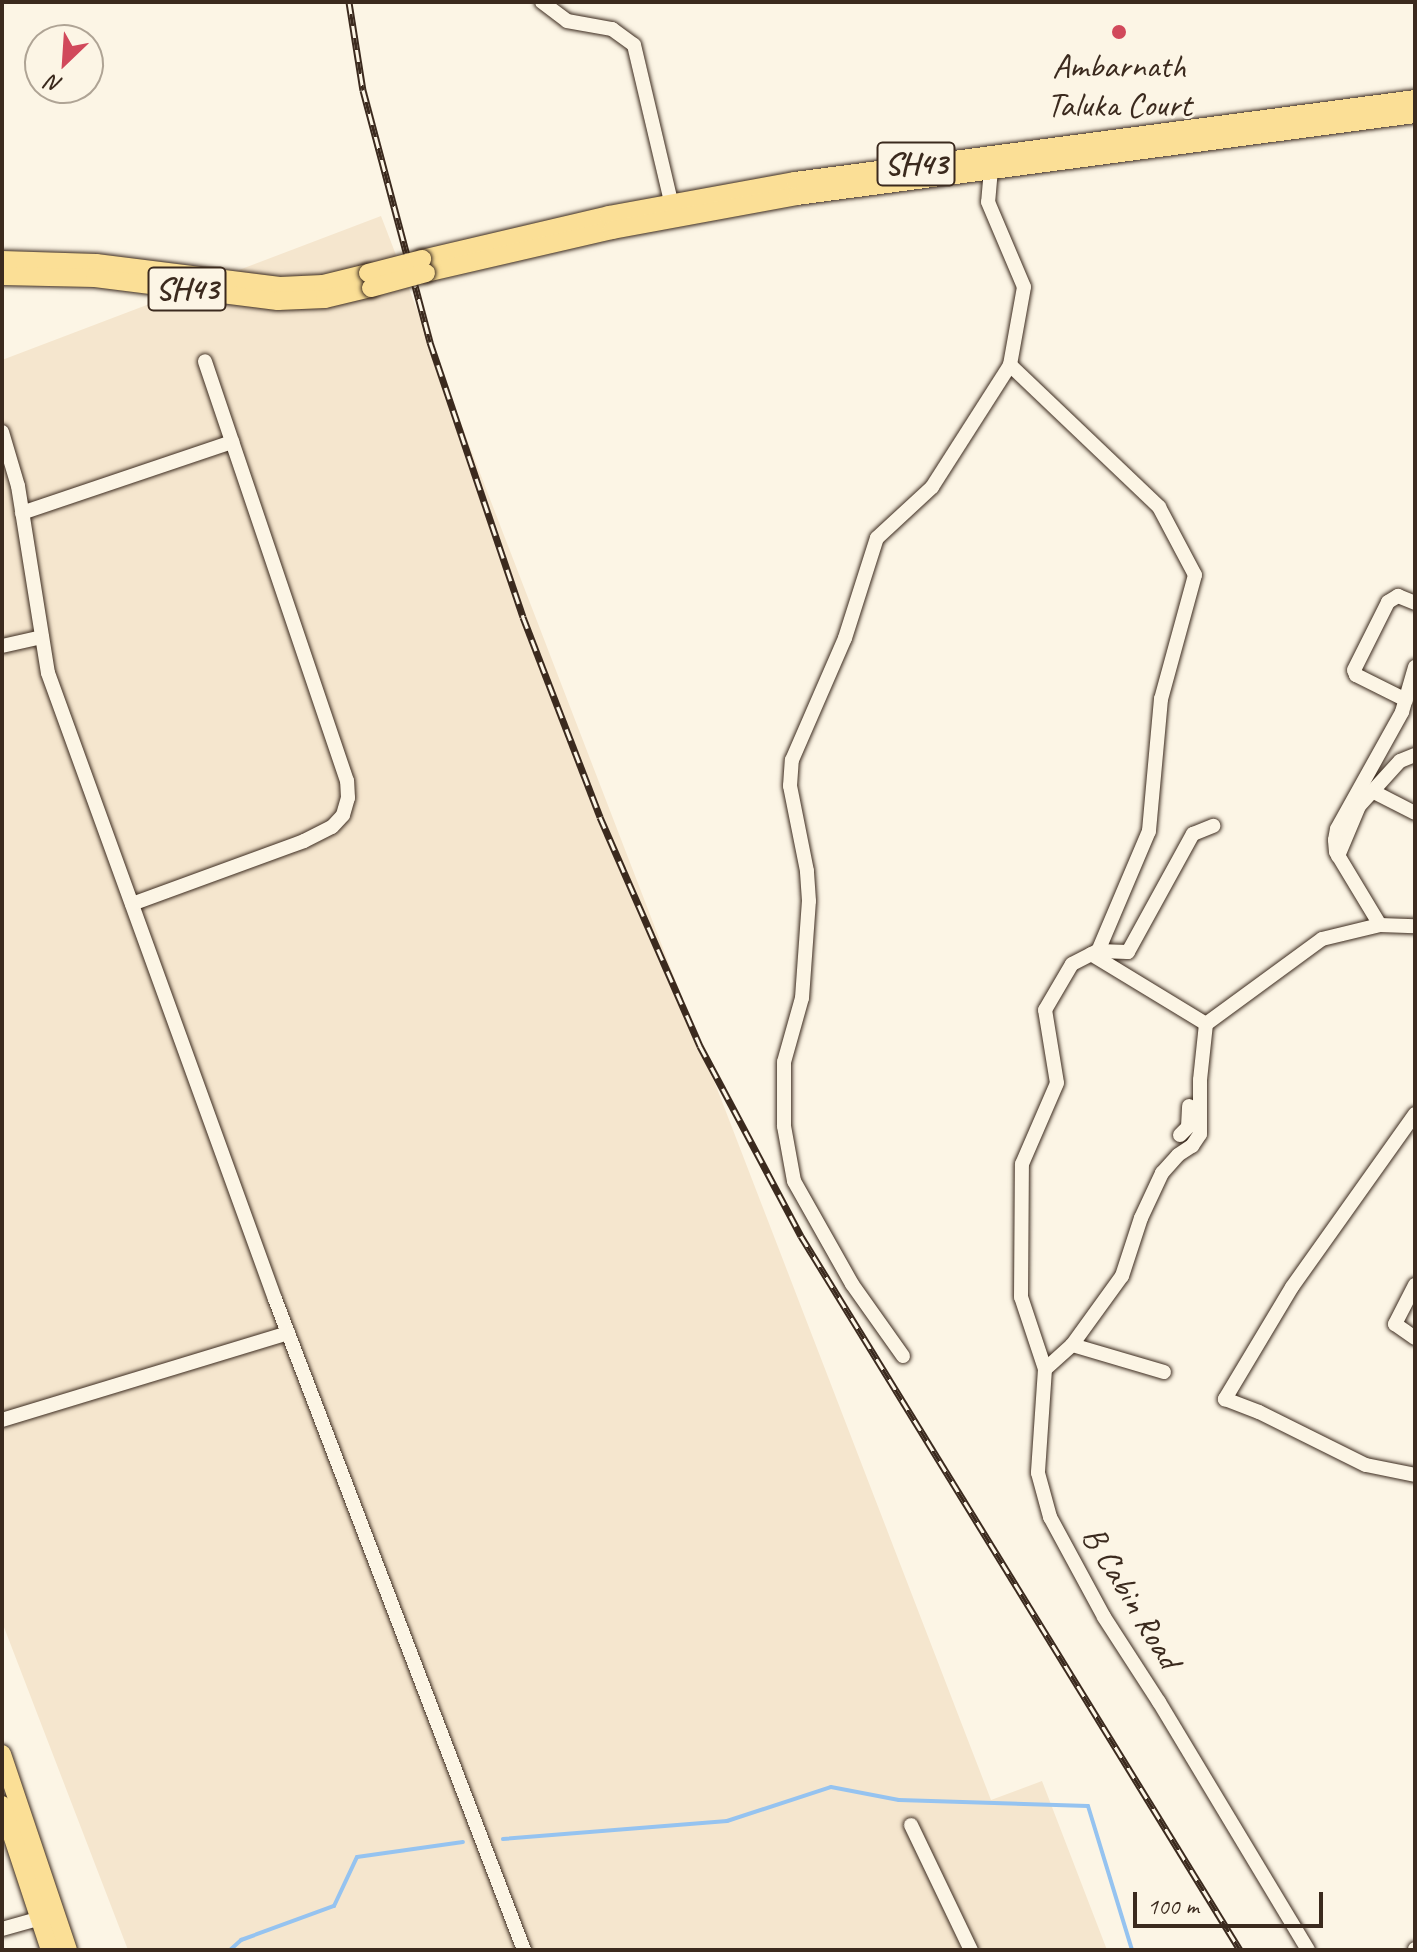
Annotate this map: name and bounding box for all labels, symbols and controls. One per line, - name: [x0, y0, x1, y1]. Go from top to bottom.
- marker: Ambarnath Taluka Court: [1110, 23, 1128, 41]
- north arrow: [24, 24, 104, 104]
- place label: Ambarnath Taluka Court: [1047, 45, 1191, 124]
- text: N: [43, 68, 67, 100]
- road number: SH43: [876, 136, 956, 192]
- road number: SH43: [147, 261, 227, 317]
- street label: B Cabin Road: [1074, 1519, 1190, 1675]
- scale bar: [1137, 1876, 1327, 1926]
- text: 100 m: [1147, 1891, 1199, 1921]

